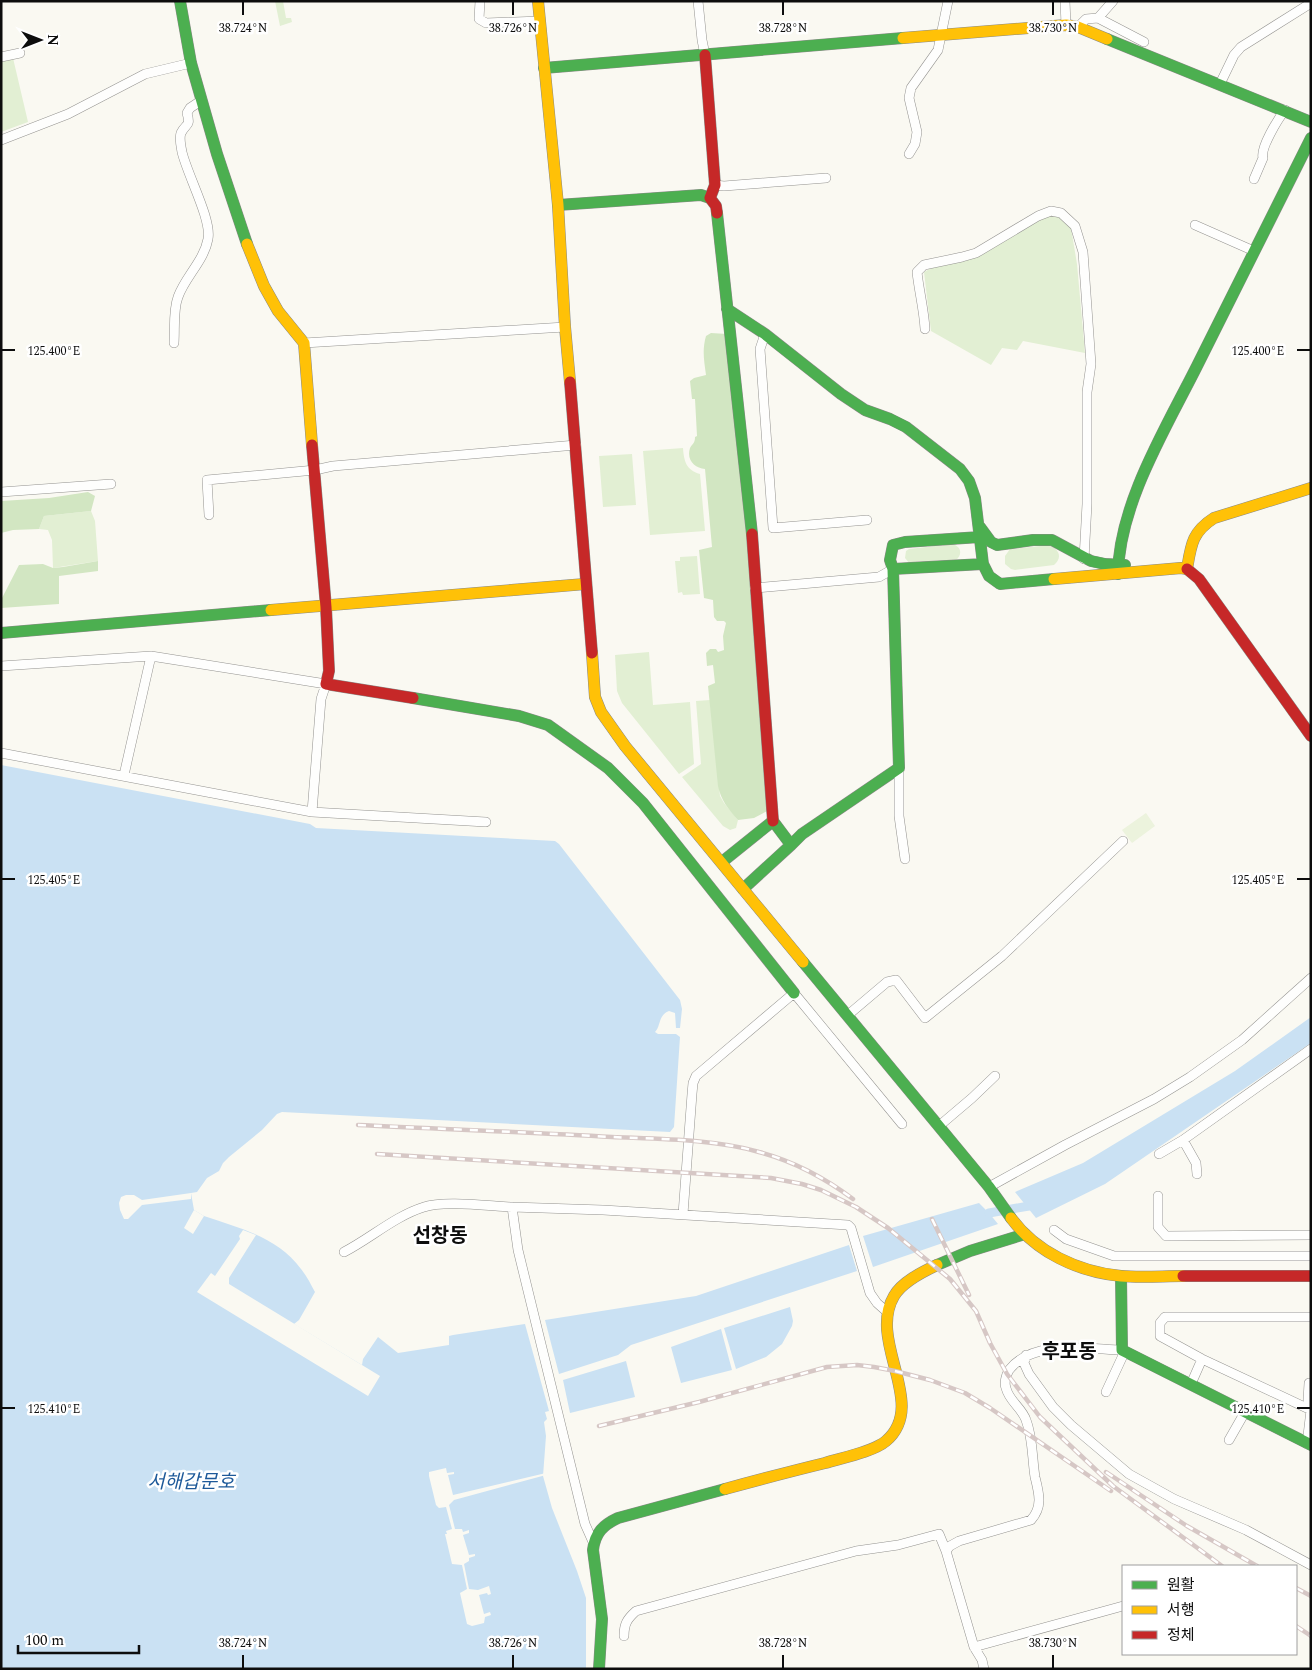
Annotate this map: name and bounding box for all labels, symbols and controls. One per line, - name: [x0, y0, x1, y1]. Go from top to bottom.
- north arrow: [15, 15, 65, 65]
- text: 38.724°N: [219, 19, 267, 38]
- text: 38.726°N: [489, 19, 537, 38]
- text: 38.728°N: [759, 19, 807, 38]
- text: 38.730°N: [1029, 19, 1077, 38]
- text: N: [42, 34, 63, 46]
- text: 125.400°E: [28, 342, 80, 361]
- text: 125.400°E: [1232, 342, 1284, 361]
- text: 125.405°E: [28, 871, 80, 890]
- text: 125.405°E: [1232, 871, 1284, 890]
- district label: 선창동: [412, 1221, 468, 1251]
- district label: 후포동: [1041, 1337, 1097, 1367]
- text: 125.410°E: [28, 1400, 80, 1419]
- text: 125.410°E: [1232, 1400, 1284, 1419]
- water label: 서해갑문호: [147, 1468, 236, 1497]
- legend: [1122, 1565, 1297, 1655]
- text: 원활: [1167, 1574, 1195, 1597]
- text: 서행: [1167, 1599, 1195, 1622]
- scale bar: [18, 1622, 139, 1654]
- text: 정체: [1167, 1624, 1195, 1647]
- text: 100 m: [25, 1629, 64, 1652]
- text: 38.724°N: [219, 1634, 267, 1653]
- text: 38.726°N: [489, 1634, 537, 1653]
- text: 38.728°N: [759, 1634, 807, 1653]
- text: 38.730°N: [1029, 1634, 1077, 1653]

